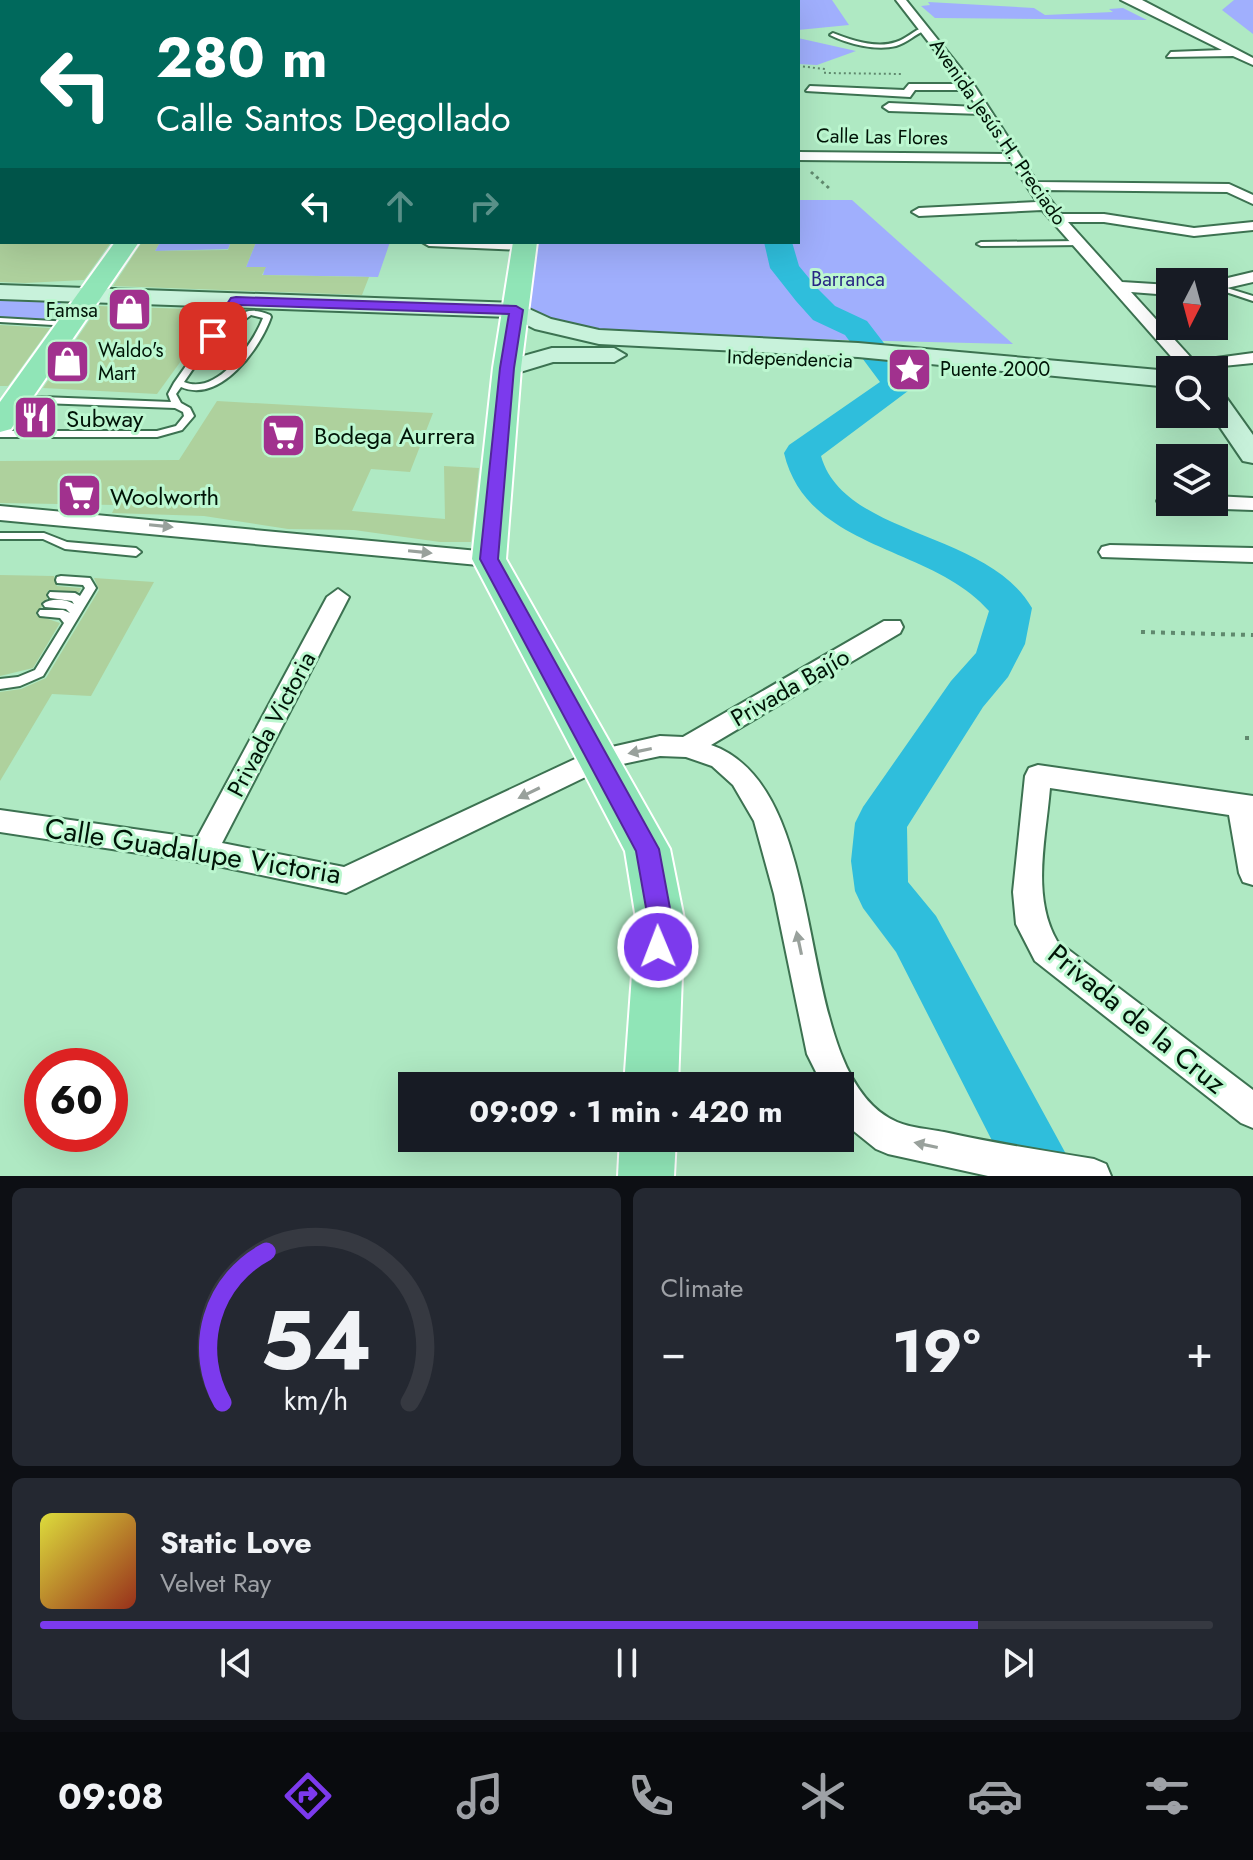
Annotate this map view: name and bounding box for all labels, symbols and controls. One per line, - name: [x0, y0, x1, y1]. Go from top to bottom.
- text: 280 m: [156, 17, 328, 98]
- icon: left: [24, 32, 128, 136]
- street label: Avenida Jesús H. Preciado: [922, 33, 1074, 231]
- text: Calle Santos Degollado: [156, 92, 511, 144]
- street label: Calle Las Flores: [816, 121, 948, 153]
- icon: left: [294, 184, 338, 228]
- icon: ahead: [378, 184, 422, 228]
- icon: right: [462, 184, 506, 228]
- park label: Barranca: [811, 265, 885, 294]
- north arrow: [1156, 268, 1228, 340]
- map controls: [1156, 268, 1228, 516]
- shop icon: Famsa: [105, 286, 153, 334]
- place label: Famsa: [46, 296, 98, 325]
- pin: [179, 302, 247, 370]
- icon: arrive: [191, 314, 235, 358]
- place label: Waldo's Mart: [98, 336, 164, 388]
- shop icon: Waldo's Mart: [43, 337, 91, 385]
- street label: Independencia: [727, 342, 853, 376]
- place icon: Puente 2000: [885, 345, 933, 393]
- place label: Puente 2000: [940, 355, 1050, 384]
- button: search: [1156, 356, 1228, 428]
- restaurant icon: Subway: [11, 394, 59, 442]
- place label: Subway: [66, 401, 144, 436]
- supermarket icon: Bodega Aurrera: [259, 411, 307, 459]
- place label: Bodega Aurrera: [314, 418, 475, 453]
- button: layers: [1156, 444, 1228, 516]
- supermarket icon: Woolworth: [55, 472, 103, 520]
- place label: Woolworth: [110, 479, 219, 514]
- one-way arrow: [149, 520, 174, 533]
- one-way arrow: [408, 546, 433, 559]
- street label: Privada Bajío: [724, 639, 856, 735]
- street label: Privada Victoria: [218, 645, 324, 803]
- one-way arrow: [627, 745, 652, 757]
- one-way arrow: [517, 786, 540, 800]
- street label: Calle Guadalupe Victoria: [42, 807, 344, 895]
- position arrow: [616, 905, 700, 989]
- one-way arrow: [792, 930, 805, 955]
- street label: Privada de la Cruz: [1039, 934, 1235, 1104]
- speed limit sign: 60: [24, 1048, 128, 1152]
- text: 09:09 · 1 min · 420 m: [469, 1090, 783, 1133]
- one-way arrow: [913, 1138, 938, 1151]
- text: Climate: [661, 1269, 743, 1307]
- text: 54: [260, 1280, 372, 1400]
- text: 19°: [892, 1308, 980, 1395]
- text: −: [661, 1320, 686, 1384]
- text: +: [1186, 1320, 1213, 1384]
- text: km/h: [284, 1379, 349, 1421]
- text: Static Love: [160, 1521, 312, 1564]
- text: Velvet Ray: [160, 1564, 271, 1602]
- icon: previous: [214, 1641, 258, 1685]
- icon: pause: [605, 1641, 649, 1685]
- icon: next: [996, 1641, 1040, 1685]
- icon: directions: [280, 1768, 336, 1824]
- icon: music: [452, 1768, 508, 1824]
- icon: phone: [623, 1768, 679, 1824]
- icon: climate: [795, 1768, 851, 1824]
- icon: car: [967, 1768, 1023, 1824]
- icon: filters: [1139, 1768, 1195, 1824]
- text: 09:08: [58, 1770, 164, 1822]

